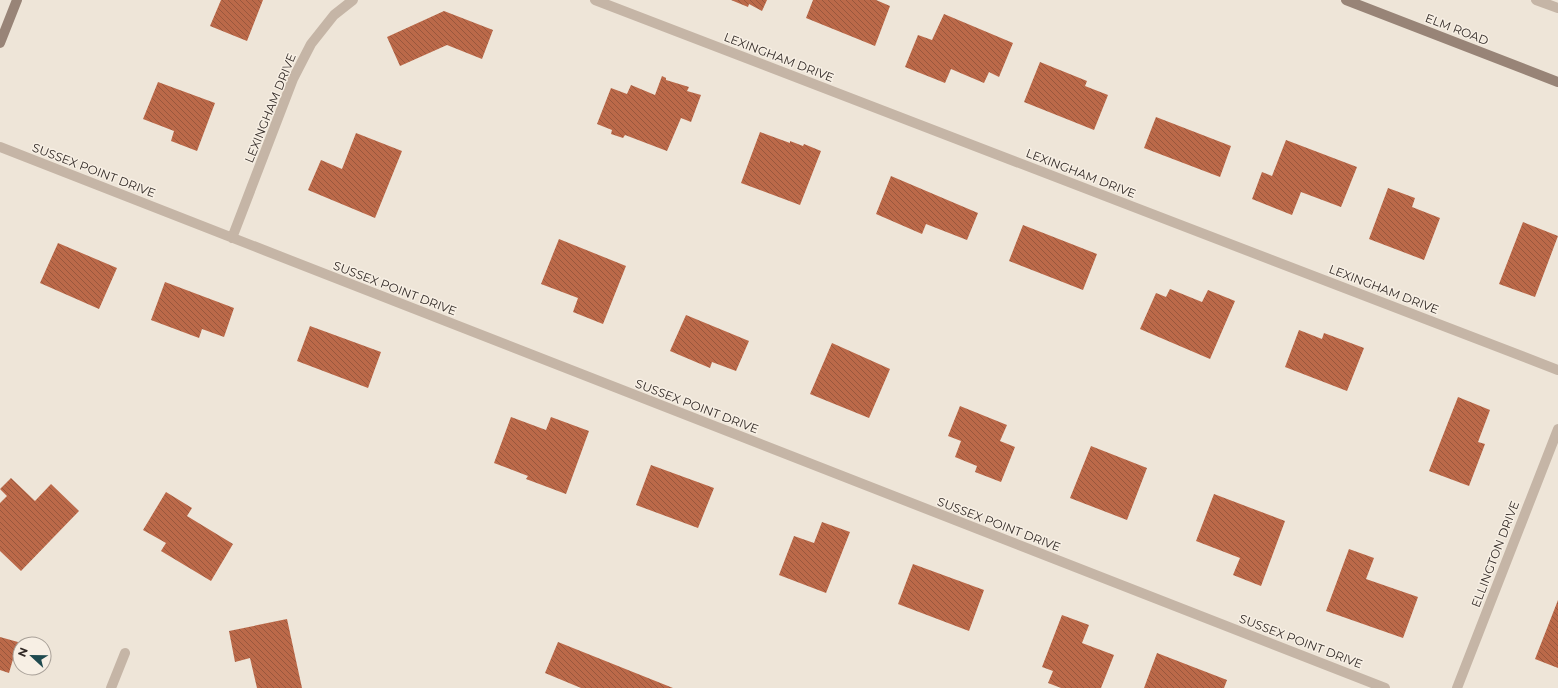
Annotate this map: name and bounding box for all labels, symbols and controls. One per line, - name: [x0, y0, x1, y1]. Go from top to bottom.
- street label: ELM ROAD: [1423, 10, 1491, 48]
- street label: LEXINGHAM DRIVE: [722, 29, 836, 85]
- street label: LEXINGHAM DRIVE: [241, 51, 299, 165]
- street label: SUSSEX POINT DRIVE: [30, 140, 158, 200]
- street label: LEXINGHAM DRIVE: [1024, 145, 1138, 201]
- street label: SUSSEX POINT DRIVE: [331, 258, 459, 318]
- street label: LEXINGHAM DRIVE: [1327, 261, 1441, 317]
- street label: SUSSEX POINT DRIVE: [633, 376, 761, 436]
- street label: SUSSEX POINT DRIVE: [935, 494, 1063, 554]
- street label: ELLINGTON DRIVE: [1468, 499, 1522, 609]
- street label: SUSSEX POINT DRIVE: [1237, 611, 1365, 671]
- north arrow: [12, 636, 52, 676]
- text: N: [15, 646, 31, 659]

